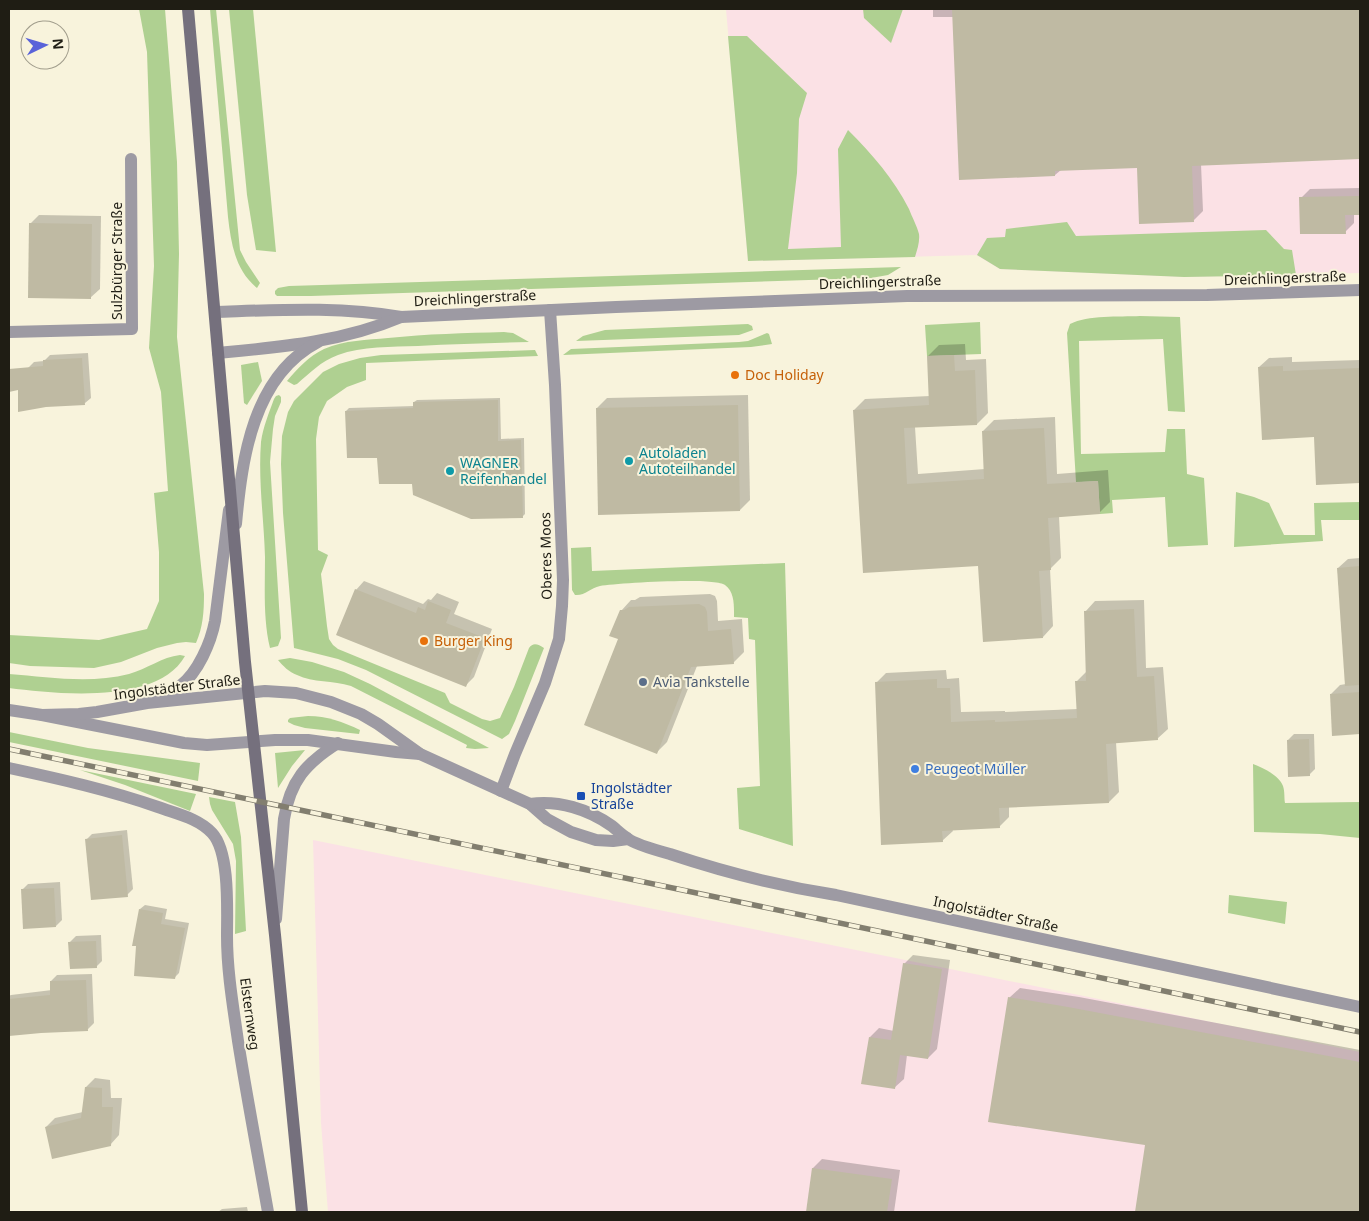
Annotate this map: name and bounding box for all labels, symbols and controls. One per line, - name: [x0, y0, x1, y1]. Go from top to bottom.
- north arrow: [20, 20, 70, 70]
- text: N: [48, 37, 68, 50]
- street label: Sulzbürger Straße: [107, 202, 126, 320]
- street label: Dreichlingerstraße: [1223, 266, 1347, 289]
- street label: Dreichlingerstraße: [818, 270, 942, 293]
- street label: Dreichlingerstraße: [413, 285, 537, 310]
- place label: Doc Holiday: [745, 365, 825, 384]
- marker: Doc Holiday: [729, 369, 741, 381]
- place label: Autoladen Autoteilhandel: [639, 443, 736, 478]
- place label: WAGNER Reifenhandel: [460, 453, 547, 488]
- marker: Autoladen Autoteilhandel: [623, 455, 635, 467]
- marker: WAGNER Reifenhandel: [444, 465, 456, 477]
- street label: Oberes Moos: [535, 512, 556, 600]
- place label: Burger King: [434, 631, 513, 650]
- marker: Burger King: [418, 635, 430, 647]
- street label: Ingolstädter Straße: [112, 669, 241, 704]
- place label: Avia Tankstelle: [653, 672, 750, 691]
- marker: Avia Tankstelle: [637, 676, 649, 688]
- place label: Peugeot Müller: [925, 759, 1026, 778]
- marker: Peugeot Müller: [909, 763, 921, 775]
- place label: Ingolstädter Straße: [591, 778, 672, 813]
- marker: Ingolstädter Straße: [575, 790, 587, 802]
- street label: Ingolstädter Straße: [932, 891, 1061, 936]
- street label: Elsternweg: [236, 976, 265, 1051]

